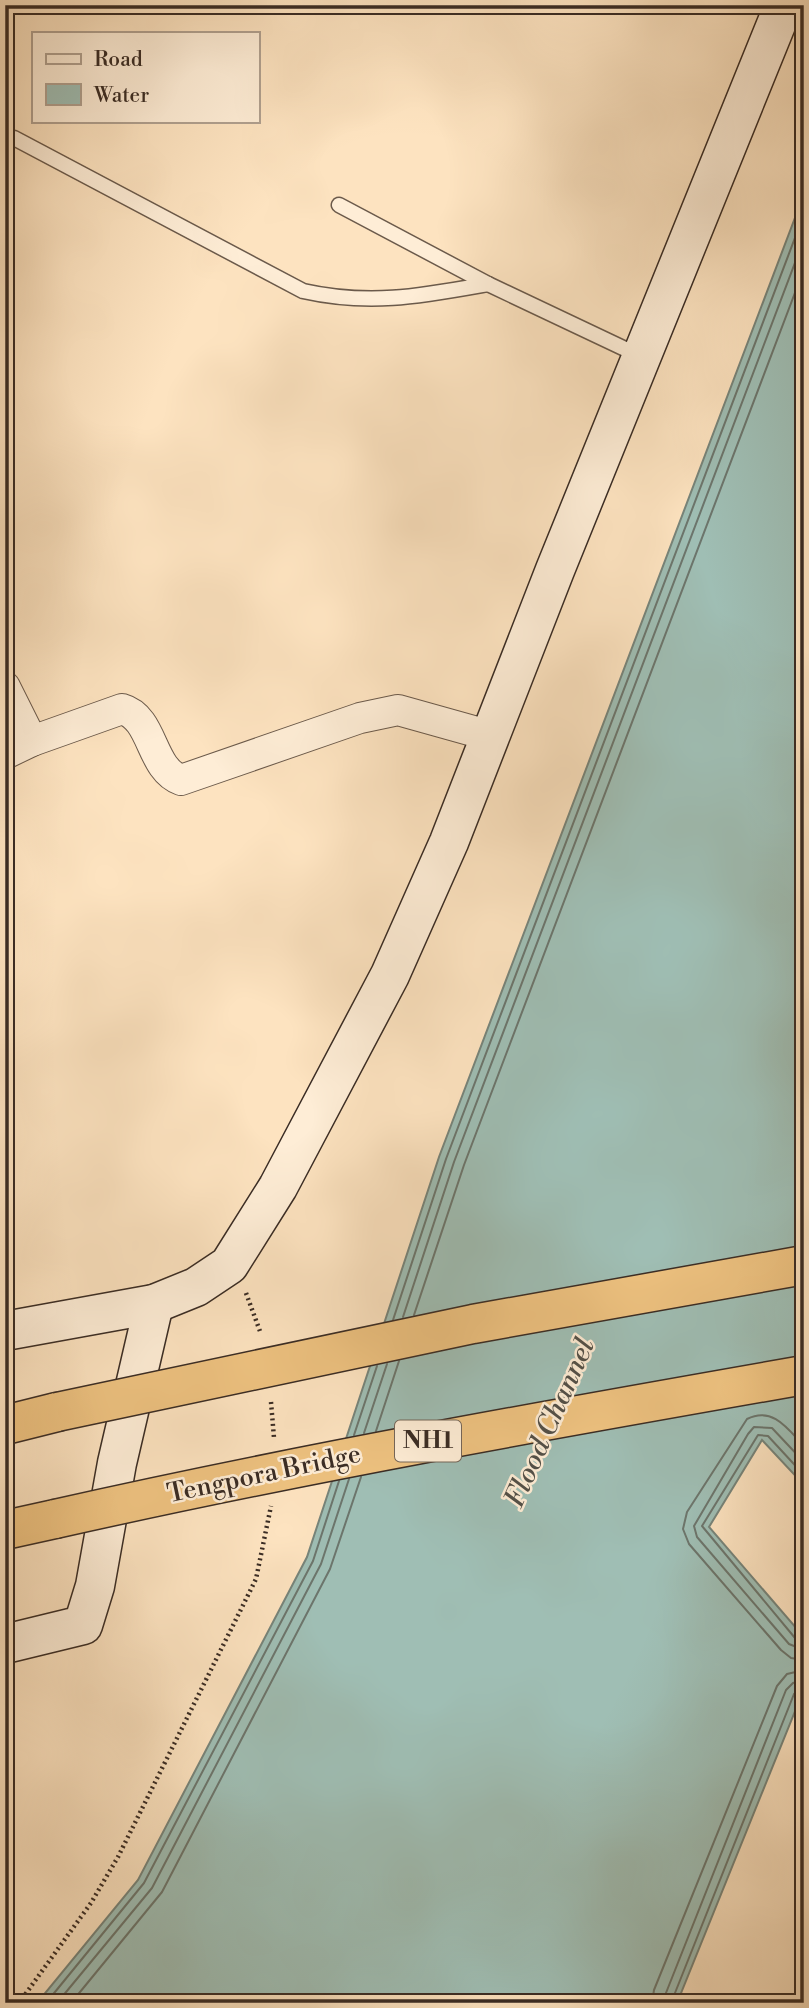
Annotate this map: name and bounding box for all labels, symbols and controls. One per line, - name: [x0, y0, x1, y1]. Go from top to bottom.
- legend: [32, 32, 259, 122]
- text: Road: [94, 47, 143, 73]
- text: Water: [93, 83, 149, 109]
- water label: Flood Channel: [497, 1333, 603, 1513]
- road number: NH1: [395, 1420, 461, 1462]
- street label: Tengpora Bridge: [164, 1438, 364, 1510]

